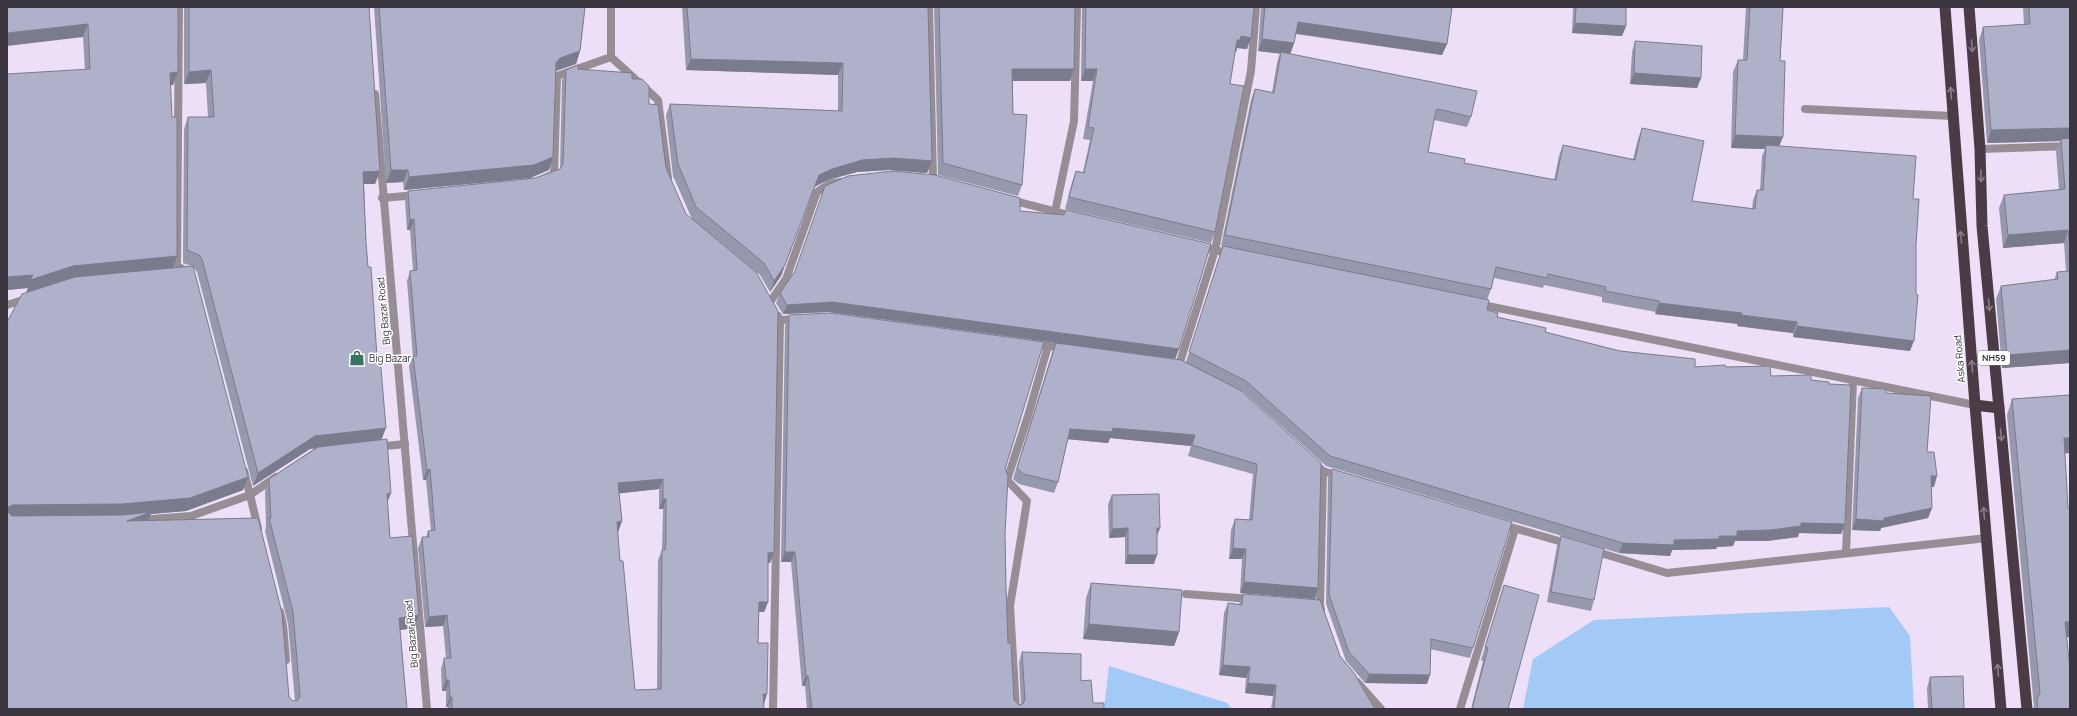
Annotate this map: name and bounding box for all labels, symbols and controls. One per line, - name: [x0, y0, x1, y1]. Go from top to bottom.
- one-way arrow: [1968, 39, 1976, 52]
- one-way arrow: [1947, 87, 1954, 100]
- one-way arrow: [1977, 169, 1985, 182]
- one-way arrow: [1958, 231, 1965, 244]
- street label: Big Bazar Road: [373, 276, 393, 345]
- one-way arrow: [1986, 298, 1993, 311]
- street label: Aska Road: [1950, 335, 1968, 383]
- shop icon: Big Bazar: [348, 349, 366, 367]
- place label: Big Bazar: [369, 351, 412, 365]
- road number: NH59: [1978, 351, 2010, 365]
- one-way arrow: [1968, 360, 1975, 373]
- one-way arrow: [1998, 428, 2005, 441]
- one-way arrow: [1981, 507, 1988, 520]
- street label: Big Bazar Road: [401, 599, 421, 668]
- one-way arrow: [1994, 664, 2001, 677]

